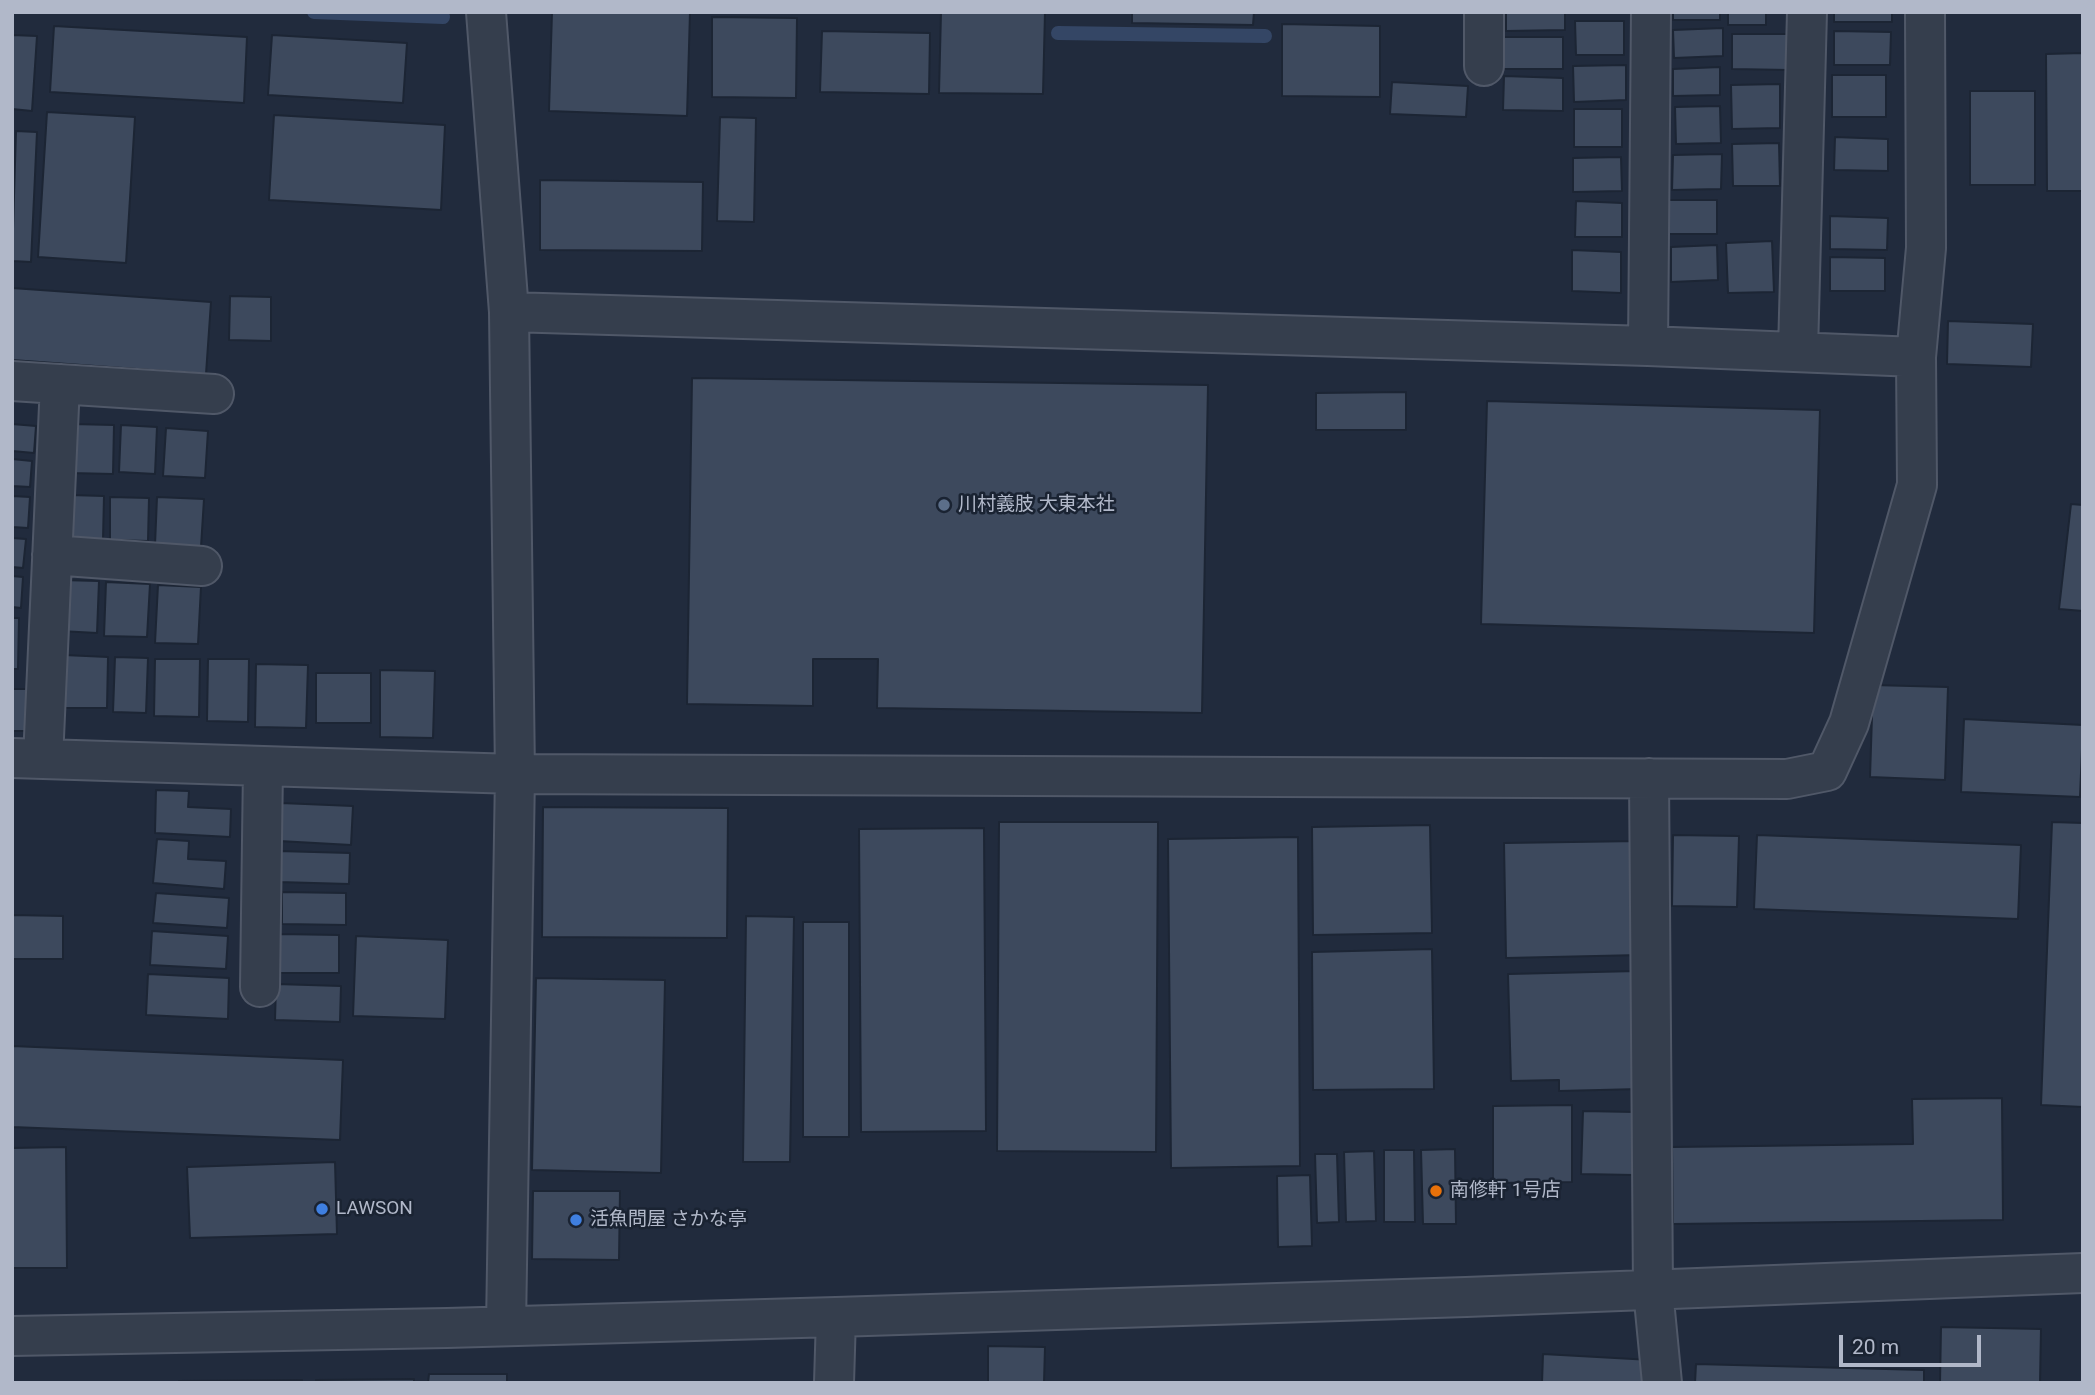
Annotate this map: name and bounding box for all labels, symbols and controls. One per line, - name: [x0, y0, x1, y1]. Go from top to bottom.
- place label: 川村義肢 大東本社: [958, 494, 1115, 516]
- marker: 川村義肢 大東本社: [936, 497, 952, 513]
- place label: 南修軒 1号店: [1450, 1180, 1560, 1202]
- marker: 南修軒 1号店: [1428, 1183, 1444, 1199]
- place label: LAWSON: [336, 1198, 413, 1220]
- marker: LAWSON: [314, 1201, 330, 1217]
- place label: 活魚問屋 さかな亭: [590, 1209, 747, 1231]
- marker: 活魚問屋 さかな亭: [568, 1212, 584, 1228]
- scale bar: [1843, 1322, 1985, 1366]
- text: 20 m: [1852, 1335, 1899, 1359]

